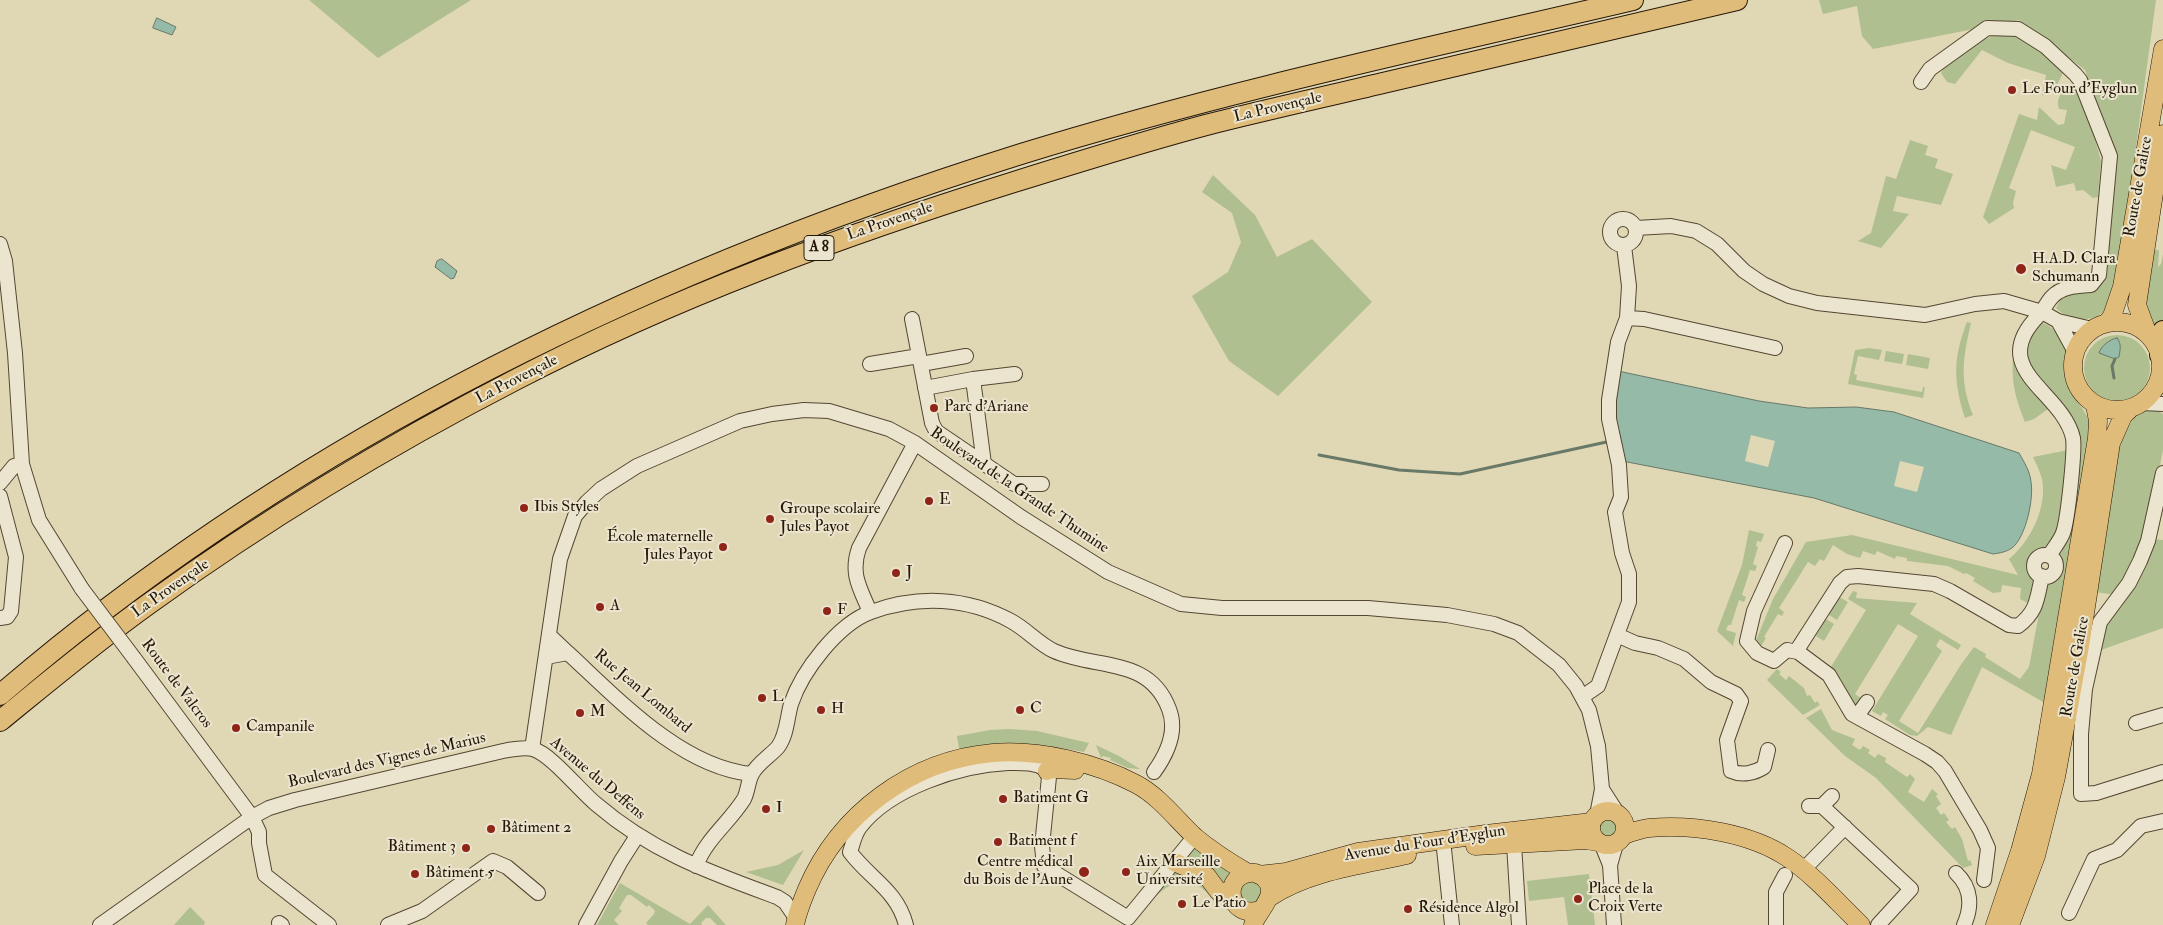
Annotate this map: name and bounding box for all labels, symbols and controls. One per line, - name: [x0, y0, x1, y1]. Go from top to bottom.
- place label: Le Four d'Eyglun: [2022, 80, 2137, 100]
- marker: Le Four d'Eyglun: [2006, 84, 2018, 96]
- street label: La Provençale: [1232, 89, 1324, 127]
- street label: Route de Galice: [2121, 135, 2157, 239]
- street label: La Provençale: [844, 198, 936, 246]
- road number: A 8: [804, 236, 834, 260]
- place label: H.A.D. Clara Schumann: [2032, 250, 2116, 288]
- marker: H.A.D. Clara Schumann: [2014, 262, 2028, 276]
- street label: La Provençale: [473, 351, 561, 409]
- place label: Parc d'Ariane: [944, 398, 1029, 418]
- marker: Parc d'Ariane: [928, 402, 940, 414]
- street label: Boulevard de la Grande Thumine: [926, 424, 1112, 558]
- place label: E: [939, 491, 951, 511]
- marker: E: [923, 495, 935, 507]
- place label: Ibis Styles: [534, 498, 599, 518]
- place label: Groupe scolaire Jules Payot: [780, 500, 881, 538]
- marker: Ibis Styles: [518, 502, 530, 514]
- marker: Groupe scolaire Jules Payot: [764, 513, 776, 525]
- place label: École maternelle Jules Payot: [607, 528, 713, 566]
- marker: École maternelle Jules Payot: [717, 541, 729, 553]
- street label: La Provençale: [129, 555, 213, 623]
- place label: J: [906, 563, 913, 583]
- marker: J: [890, 567, 902, 579]
- place label: A: [610, 597, 620, 617]
- marker: A: [594, 601, 606, 613]
- place label: F: [837, 601, 847, 621]
- marker: F: [821, 605, 833, 617]
- street label: Route de Galice: [2058, 615, 2094, 719]
- street label: Route de Valcros: [136, 636, 216, 732]
- street label: Rue Jean Lombard: [590, 646, 694, 738]
- place label: L: [772, 688, 784, 708]
- marker: L: [756, 692, 768, 704]
- place label: H: [831, 700, 844, 720]
- place label: C: [1030, 700, 1042, 720]
- place label: M: [590, 703, 605, 723]
- marker: H: [815, 704, 827, 716]
- marker: C: [1014, 704, 1026, 716]
- marker: M: [574, 707, 586, 719]
- place label: Campanile: [246, 718, 314, 738]
- marker: Campanile: [230, 722, 242, 734]
- street label: Boulevard des Vignes de Marius: [286, 729, 488, 793]
- street label: Avenue du Deffens: [545, 734, 649, 824]
- place label: Batiment G: [1013, 789, 1089, 809]
- marker: Batiment G: [997, 793, 1009, 805]
- place label: I: [776, 799, 782, 819]
- marker: I: [760, 803, 772, 815]
- place label: Bâtiment 2: [501, 819, 571, 839]
- street label: Avenue du Four d’Eyglun: [1343, 822, 1507, 866]
- marker: Bâtiment 2: [485, 823, 497, 835]
- place label: Batiment f: [1008, 832, 1075, 852]
- marker: Batiment f: [992, 836, 1004, 848]
- place label: Bâtiment 3: [388, 838, 456, 858]
- marker: Bâtiment 3: [460, 842, 472, 854]
- place label: Centre médical du Bois de l'Aune: [963, 853, 1073, 891]
- place label: Aix Marseille Université: [1136, 853, 1220, 891]
- place label: Bâtiment 5: [425, 864, 494, 884]
- marker: Centre médical du Bois de l'Aune: [1077, 865, 1091, 879]
- marker: Aix Marseille Université: [1120, 866, 1132, 878]
- marker: Bâtiment 5: [409, 868, 421, 880]
- place label: Place de la Croix Verte: [1588, 880, 1662, 918]
- marker: Place de la Croix Verte: [1572, 893, 1584, 905]
- place label: Le Patio: [1192, 894, 1246, 914]
- marker: Le Patio: [1176, 898, 1188, 910]
- place label: Résidence Algol: [1418, 899, 1519, 919]
- marker: Résidence Algol: [1402, 903, 1414, 915]

